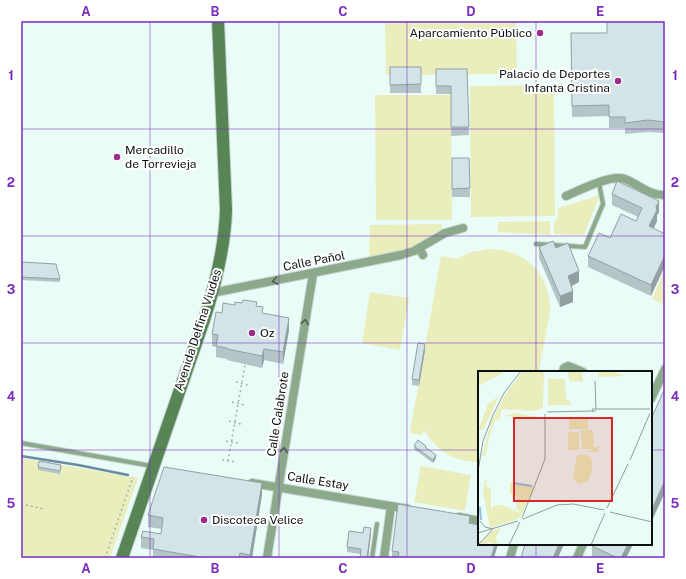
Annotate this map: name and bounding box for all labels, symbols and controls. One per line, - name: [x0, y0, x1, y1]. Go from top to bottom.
- text: A: [81, 4, 91, 19]
- text: B: [211, 4, 220, 19]
- text: C: [338, 4, 348, 19]
- text: D: [466, 4, 476, 19]
- text: E: [596, 4, 604, 19]
- place label: Aparcamiento Público: [410, 26, 532, 40]
- marker: Aparcamiento Público: [535, 28, 545, 38]
- place label: Palacio de Deportes Infanta Cristina: [499, 67, 610, 95]
- text: 1: [8, 68, 14, 83]
- text: 1: [672, 68, 678, 83]
- marker: Palacio de Deportes Infanta Cristina: [613, 76, 623, 86]
- place label: Mercadillo de Torrevieja: [125, 143, 196, 171]
- marker: Mercadillo de Torrevieja: [112, 152, 122, 162]
- text: 2: [7, 175, 15, 190]
- text: 2: [671, 175, 679, 190]
- street label: Calle Pañol: [282, 248, 346, 274]
- street label: Avenida Delfina Viudes: [172, 267, 224, 393]
- one-way arrow: [271, 276, 278, 285]
- text: 3: [7, 282, 16, 297]
- text: 3: [671, 282, 680, 297]
- one-way arrow: [300, 319, 309, 325]
- place label: Oz: [260, 326, 275, 340]
- marker: Oz: [247, 328, 257, 338]
- street label: Calle Calabrote: [264, 370, 292, 457]
- inset map: [478, 371, 652, 545]
- text: 4: [7, 389, 16, 404]
- text: 4: [671, 389, 680, 404]
- one-way arrow: [279, 447, 288, 454]
- street label: Calle Estay: [286, 469, 350, 493]
- text: 5: [7, 496, 16, 511]
- text: 5: [671, 496, 680, 511]
- place label: Discoteca Velice: [212, 513, 304, 527]
- marker: Discoteca Velice: [199, 515, 209, 525]
- text: A: [81, 561, 91, 576]
- text: B: [211, 561, 220, 576]
- text: C: [338, 561, 348, 576]
- text: D: [466, 561, 476, 576]
- text: E: [596, 561, 604, 576]

